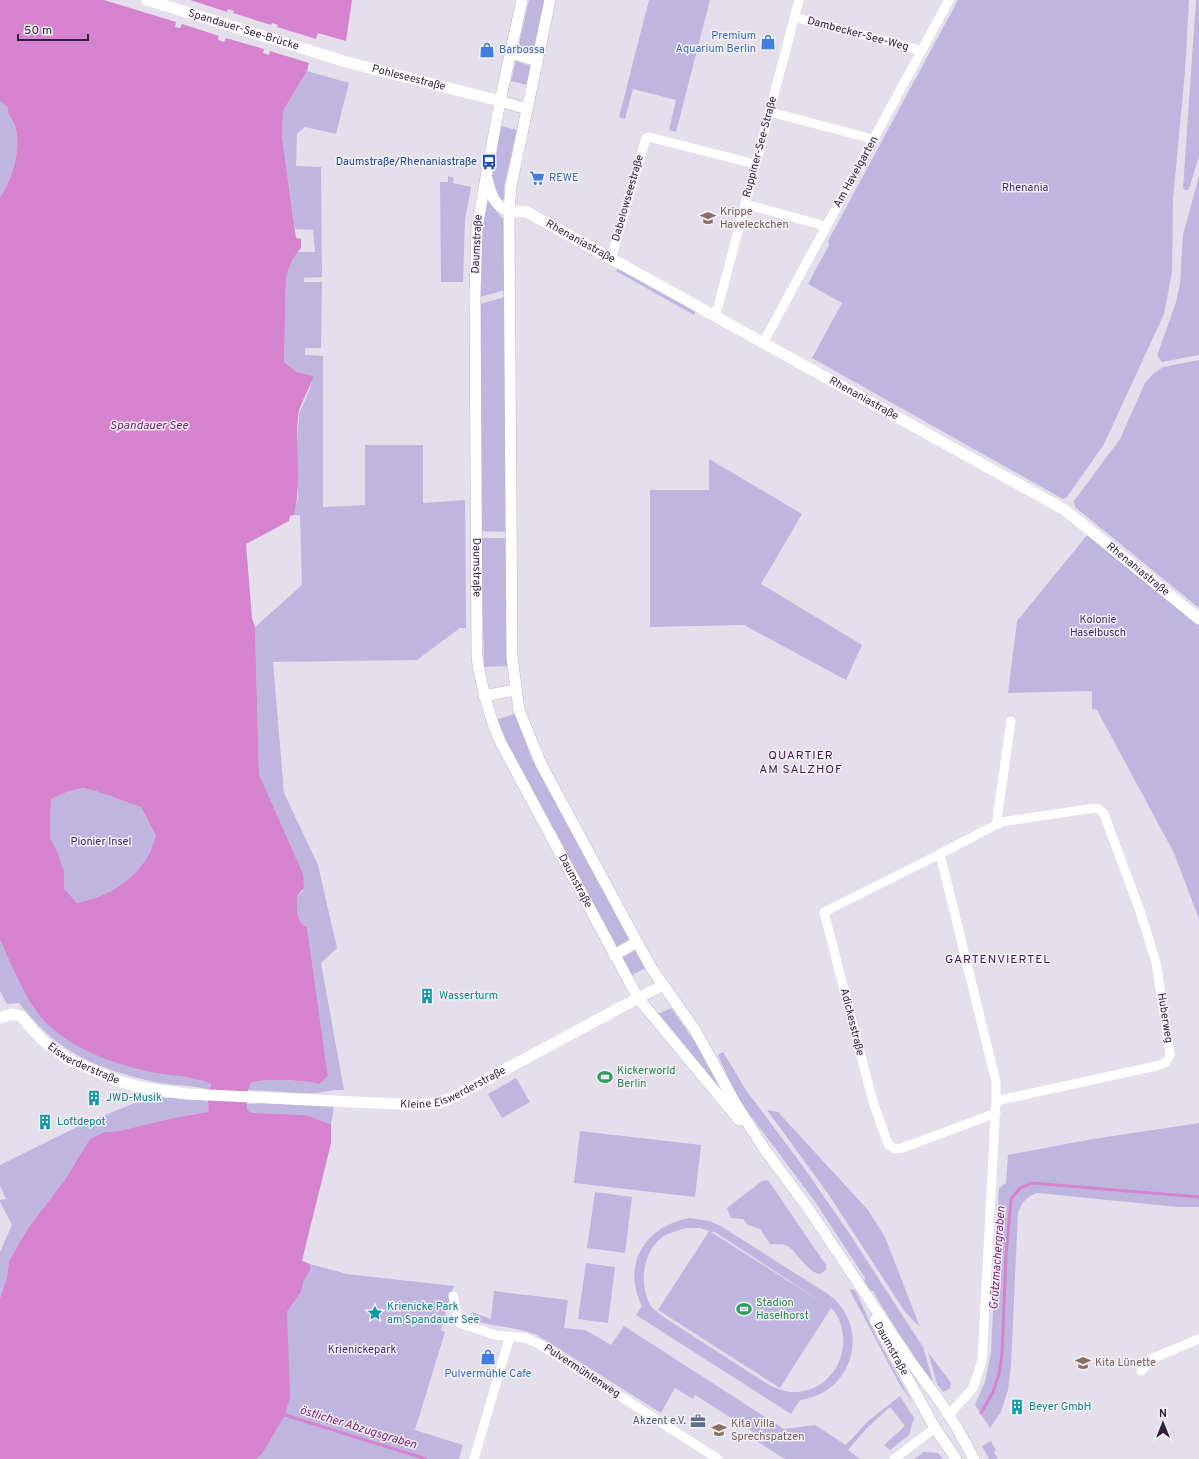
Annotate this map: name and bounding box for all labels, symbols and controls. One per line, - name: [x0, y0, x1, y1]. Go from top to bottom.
- street label: Spandauer-See-Brücke: [186, 6, 301, 54]
- street label: Dambecker-See-Weg: [806, 14, 910, 54]
- scale bar: [18, 16, 88, 42]
- text: 50 m: [24, 23, 52, 39]
- place label: Premium Aquarium Berlin: [676, 29, 756, 56]
- shop icon: Premium Aquarium Berlin: [759, 33, 777, 51]
- shop icon: Barbossa: [478, 41, 496, 59]
- place label: Barbossa: [499, 43, 545, 57]
- street label: Pohleseestraße: [370, 62, 447, 94]
- street label: Ruppiner-See-Straße: [740, 95, 780, 199]
- street label: Am Havelgarten: [831, 134, 881, 210]
- bus stop icon: Daumstraße/Rhenaniastraße: [480, 153, 498, 171]
- street label: Dabelowseestraße: [609, 153, 647, 243]
- place label: Daumstraße/Rhenaniastraße: [336, 155, 477, 169]
- supermarket icon: REWE: [528, 169, 546, 187]
- place label: REWE: [549, 171, 579, 185]
- park label: Rhenania: [1002, 181, 1049, 195]
- place label: Krippe Haveleckchen: [720, 205, 789, 232]
- school or university icon: Krippe Haveleckchen: [699, 209, 717, 227]
- street label: Daumstraße: [468, 214, 486, 274]
- street label: Rhenaniastraße: [543, 217, 618, 266]
- street label: Rhenaniastraße: [827, 374, 901, 423]
- water label: Spandauer See: [110, 418, 189, 434]
- street label: Daumstraße: [469, 538, 484, 597]
- street label: Rhenaniastraße: [1103, 539, 1172, 599]
- park label: Kolonie Haselbusch: [1070, 613, 1126, 640]
- district label: QUARTIER AM SALZHOF: [759, 748, 843, 778]
- park label: Pionier Insel: [71, 835, 131, 849]
- street label: Daumstraße: [555, 852, 596, 911]
- district label: GARTENVIERTEL: [945, 952, 1051, 968]
- building icon: Wasserturm: [418, 987, 436, 1005]
- street label: Adickesstraße: [837, 987, 867, 1057]
- place label: Wasserturm: [439, 989, 498, 1003]
- street label: Huberweg: [1154, 992, 1176, 1044]
- street label: Eiswerderstraße: [45, 1040, 122, 1088]
- street label: Kleine Eiswerderstraße: [400, 1063, 508, 1112]
- place label: Kickerworld Berlin: [617, 1064, 676, 1091]
- sports icon: Kickerworld Berlin: [596, 1068, 614, 1086]
- building icon: JWD-Musik: [85, 1089, 103, 1107]
- place label: JWD-Musik: [106, 1091, 162, 1105]
- building icon: Loftdepot: [36, 1113, 54, 1131]
- place label: Loftdepot: [57, 1115, 106, 1129]
- water label: Grützmachergraben: [986, 1205, 1010, 1310]
- place label: Stadion Haselhorst: [756, 1296, 809, 1323]
- place label: Krienicke Park am Spandauer See: [387, 1300, 480, 1327]
- sports icon: Stadion Haselhorst: [735, 1300, 753, 1318]
- place icon: Krienicke Park am Spandauer See: [366, 1304, 384, 1322]
- street label: Daumstraße: [870, 1320, 912, 1378]
- street label: Pulvermühlenweg: [541, 1341, 623, 1401]
- park label: Krienickepark: [328, 1343, 397, 1357]
- shop icon: Pulvermühle Cafe: [479, 1348, 497, 1366]
- school or university icon: Kita Lünette: [1074, 1354, 1092, 1372]
- place label: Kita Lünette: [1095, 1356, 1156, 1370]
- place label: Pulvermühle Cafe: [445, 1367, 532, 1381]
- building icon: Beyer GmbH: [1008, 1398, 1026, 1416]
- place label: Beyer GmbH: [1029, 1400, 1091, 1414]
- water label: östlicher Abzugsgraben: [297, 1403, 419, 1454]
- north arrow: [1143, 1403, 1183, 1443]
- text: N: [1159, 1407, 1167, 1421]
- office icon: Akzent e.V.: [689, 1412, 707, 1430]
- place label: Akzent e.V.: [633, 1414, 686, 1428]
- place label: Kita Villa Sprechspatzen: [731, 1417, 804, 1444]
- school or university icon: Kita Villa Sprechspatzen: [710, 1421, 728, 1439]

